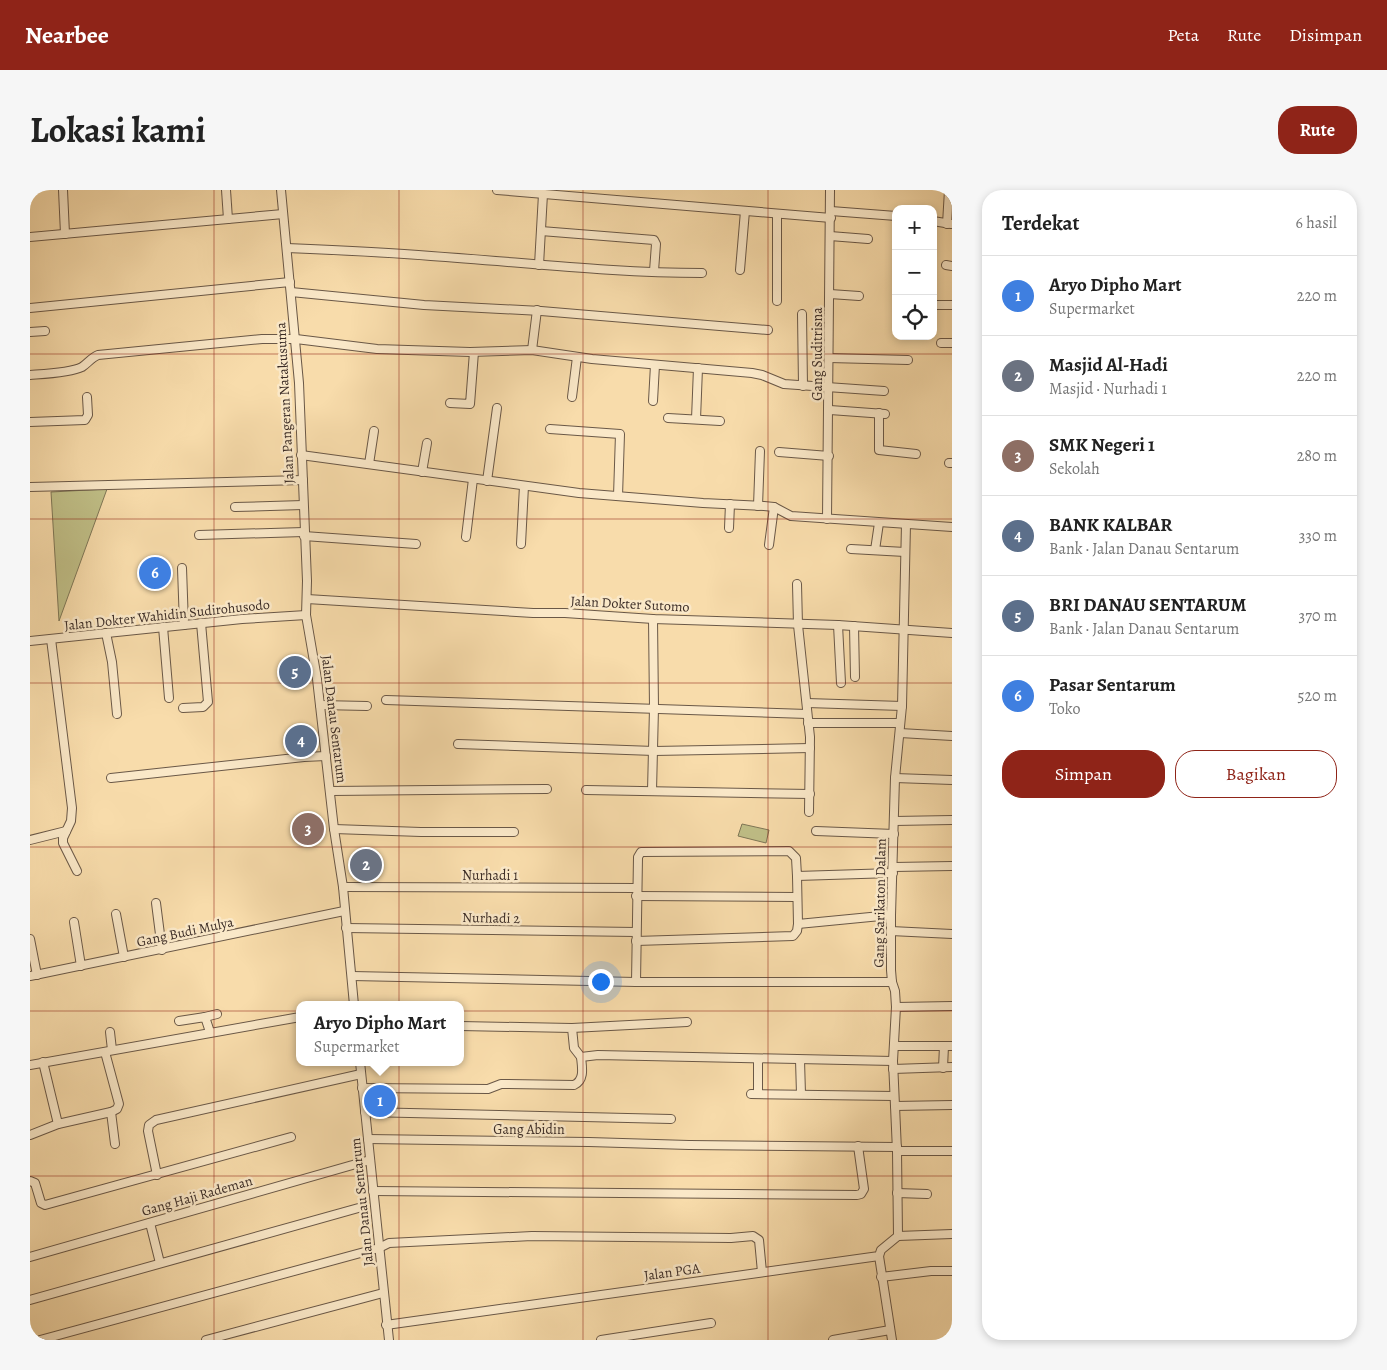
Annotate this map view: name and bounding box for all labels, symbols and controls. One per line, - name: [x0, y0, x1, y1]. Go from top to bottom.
- text: Nearbee: [25, 19, 109, 51]
- text: Peta: [1168, 23, 1199, 47]
- text: Rute: [1227, 23, 1261, 47]
- text: Disimpan: [1289, 23, 1362, 47]
- text: Lokasi kami: [30, 106, 206, 154]
- button: Rute: [1278, 106, 1357, 154]
- map controls: [892, 205, 937, 340]
- button: +: [892, 205, 937, 250]
- text: Terdekat: [1002, 209, 1080, 237]
- text: 6 hasil: [1296, 212, 1337, 234]
- button: −: [892, 250, 937, 295]
- text: Aryo Dipho Mart: [1049, 272, 1182, 298]
- text: 1: [1015, 285, 1021, 307]
- text: 220 m: [1297, 285, 1337, 307]
- button: locate: [892, 295, 937, 340]
- text: Supermarket: [1049, 298, 1135, 320]
- street label: Gang Suditrisna: [808, 307, 827, 401]
- street label: Jalan Pangeran Natakusuma: [271, 321, 299, 484]
- text: Masjid Al-Hadi: [1049, 352, 1168, 378]
- text: 2: [1014, 365, 1022, 387]
- text: 220 m: [1297, 365, 1337, 387]
- text: Masjid · Nurhadi 1: [1049, 378, 1167, 400]
- text: SMK Negeri 1: [1049, 432, 1155, 458]
- text: 3: [1015, 445, 1021, 467]
- text: 280 m: [1297, 445, 1337, 467]
- text: Sekolah: [1049, 458, 1100, 480]
- text: BANK KALBAR: [1049, 512, 1172, 538]
- text: 4: [1014, 525, 1022, 547]
- text: 330 m: [1299, 525, 1337, 547]
- text: Bank · Jalan Danau Sentarum: [1049, 538, 1239, 560]
- pin: 6: [139, 554, 171, 592]
- street label: Jalan Dokter Sutomo: [570, 591, 690, 617]
- text: BRI DANAU SENTARUM: [1049, 592, 1247, 618]
- street label: Jalan Dokter Wahidin Sudirohusodo: [63, 595, 271, 635]
- text: 5: [1015, 605, 1021, 627]
- text: 370 m: [1299, 605, 1337, 627]
- text: Bank · Jalan Danau Sentarum: [1049, 618, 1239, 640]
- pin: 5: [279, 653, 311, 691]
- street label: Jalan Danau Sentarum: [317, 654, 351, 784]
- text: Pasar Sentarum: [1049, 672, 1176, 698]
- text: 6: [1014, 685, 1022, 707]
- text: 520 m: [1298, 685, 1337, 707]
- text: Toko: [1049, 698, 1080, 720]
- pin: 4: [285, 722, 317, 760]
- button: Simpan: [1002, 750, 1165, 798]
- button: Bagikan: [1175, 750, 1337, 798]
- pin: 3: [292, 810, 324, 848]
- street label: Gang Sarikaton Dalam: [869, 838, 891, 968]
- pin: 2: [350, 846, 382, 884]
- street label: Nurhadi 1: [462, 866, 518, 885]
- street label: Nurhadi 2: [462, 908, 520, 928]
- street label: Gang Budi Mulya: [135, 912, 236, 952]
- your location: [588, 969, 614, 995]
- popup: [296, 1001, 464, 1066]
- text: Aryo Dipho Mart: [314, 1010, 446, 1036]
- text: Supermarket: [314, 1036, 400, 1058]
- pin: 1: [364, 1082, 396, 1120]
- street label: Gang Abidin: [493, 1120, 565, 1139]
- street label: Jalan Danau Sentarum: [346, 1137, 378, 1267]
- street label: Gang Haji Rademan: [139, 1171, 255, 1221]
- street label: Jalan PGA: [643, 1259, 702, 1285]

